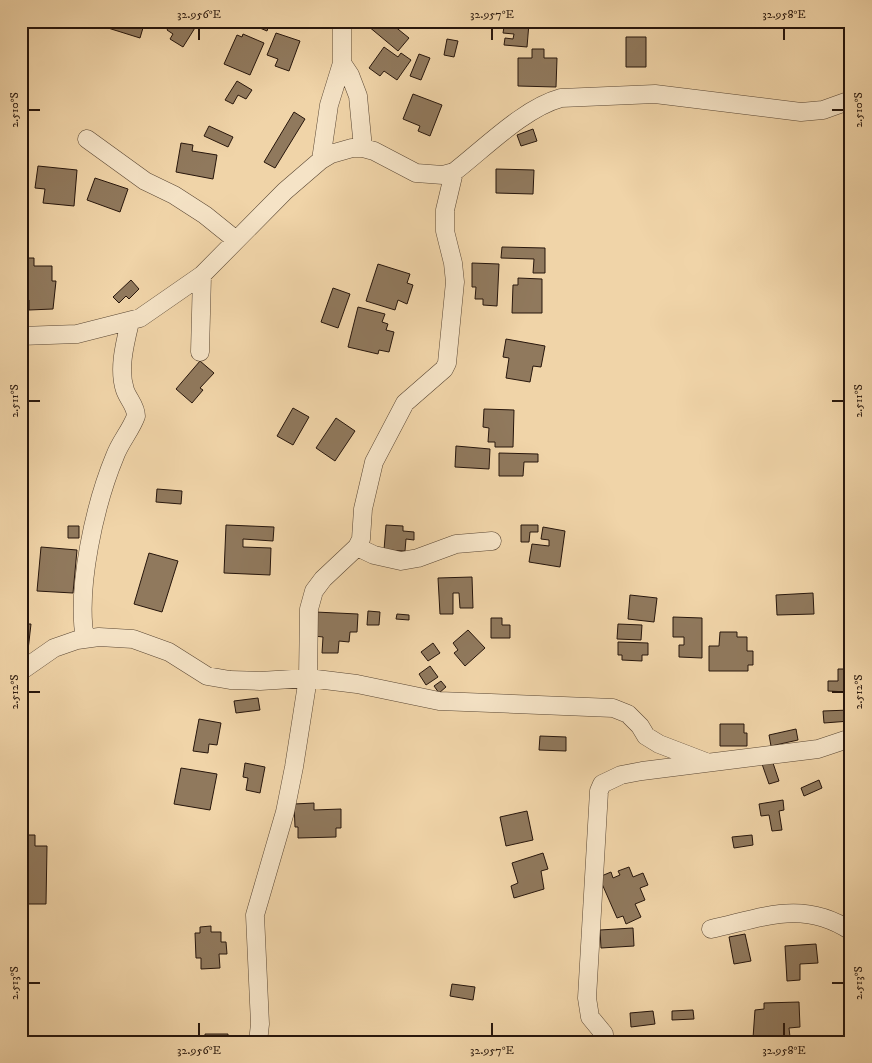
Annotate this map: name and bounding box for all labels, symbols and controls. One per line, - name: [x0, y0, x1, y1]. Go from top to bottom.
- text: 32.956°E: [177, 7, 221, 22]
- text: 32.957°E: [470, 7, 515, 22]
- text: 32.958°E: [762, 7, 806, 22]
- text: 2.510°S: [7, 92, 22, 128]
- text: 2.510°S: [851, 92, 866, 128]
- text: 2.511°S: [7, 384, 22, 418]
- text: 2.511°S: [851, 384, 866, 418]
- text: 2.512°S: [7, 674, 22, 710]
- text: 2.512°S: [851, 674, 866, 710]
- text: 2.513°S: [7, 966, 22, 1000]
- text: 2.513°S: [851, 966, 866, 1000]
- text: 32.956°E: [177, 1043, 221, 1058]
- text: 32.957°E: [470, 1043, 515, 1058]
- text: 32.958°E: [762, 1043, 806, 1058]

